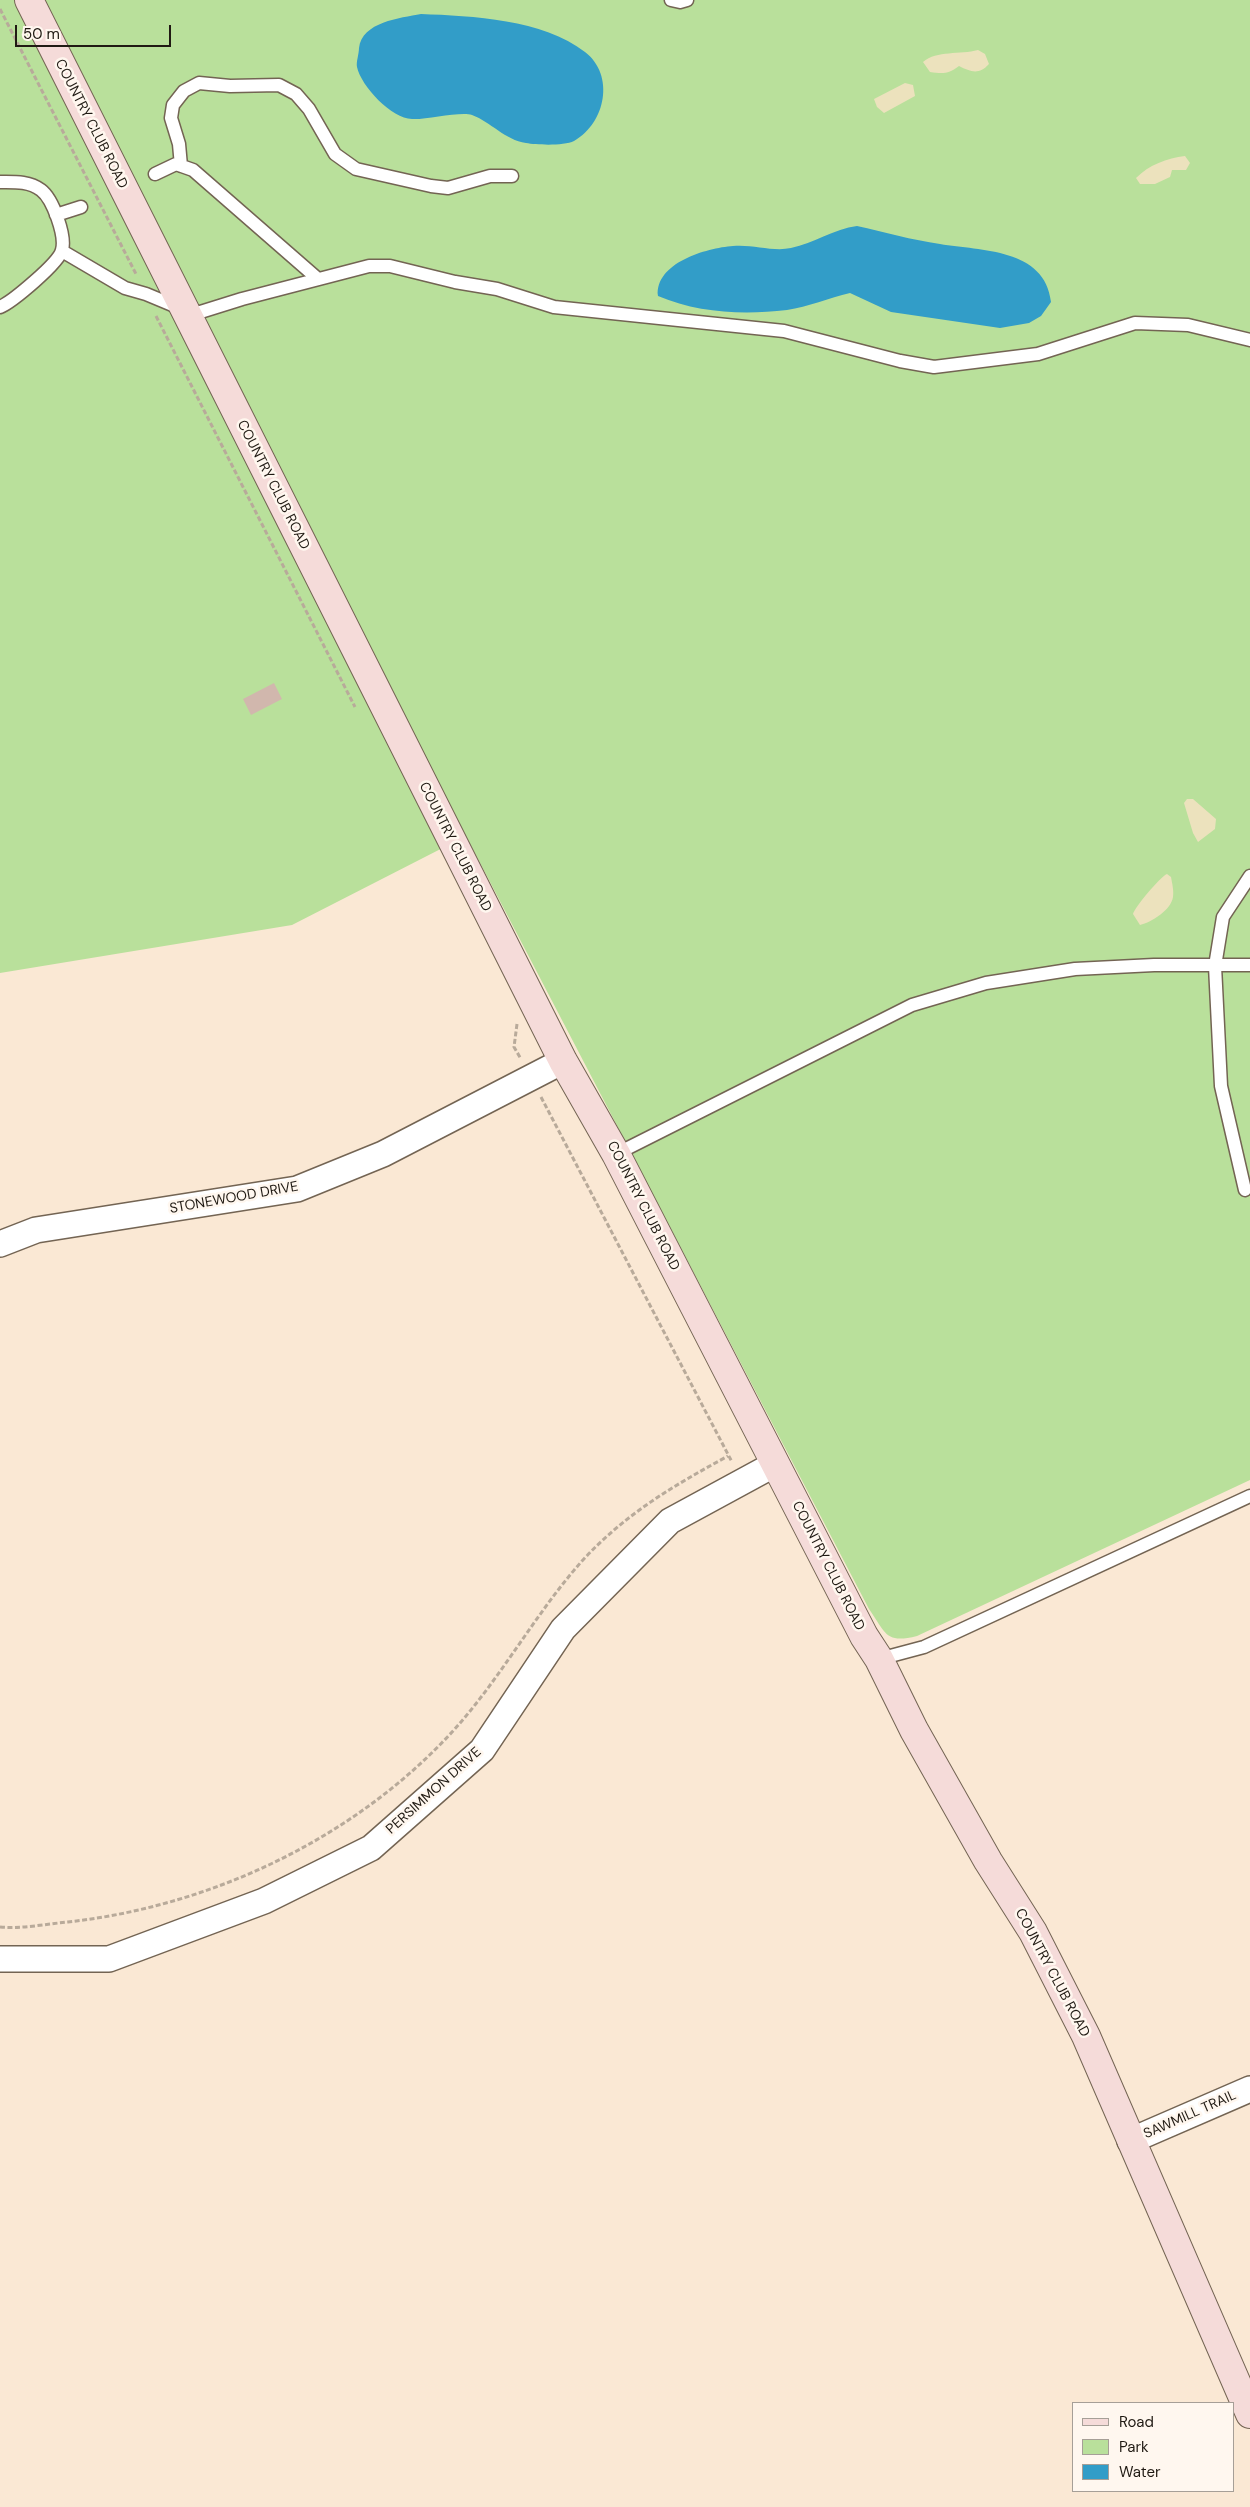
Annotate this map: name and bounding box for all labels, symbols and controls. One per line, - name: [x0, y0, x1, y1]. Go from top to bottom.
- scale bar: [18, 15, 174, 47]
- text: 50 m: [23, 24, 60, 44]
- street label: COUNTRY CLUB ROAD: [51, 56, 131, 192]
- street label: COUNTRY CLUB ROAD: [233, 417, 313, 553]
- street label: COUNTRY CLUB ROAD: [415, 779, 495, 915]
- street label: COUNTRY CLUB ROAD: [603, 1138, 683, 1274]
- street label: STONEWOOD DRIVE: [168, 1178, 300, 1218]
- street label: COUNTRY CLUB ROAD: [788, 1498, 868, 1634]
- street label: PERSIMMON DRIVE: [383, 1744, 485, 1838]
- street label: COUNTRY CLUB ROAD: [1011, 1906, 1093, 2040]
- street label: SAWMILL TRAIL: [1141, 2087, 1239, 2143]
- legend: [1072, 2402, 1235, 2492]
- text: Road: [1119, 2412, 1154, 2432]
- text: Park: [1119, 2437, 1149, 2457]
- text: Water: [1119, 2462, 1160, 2482]

